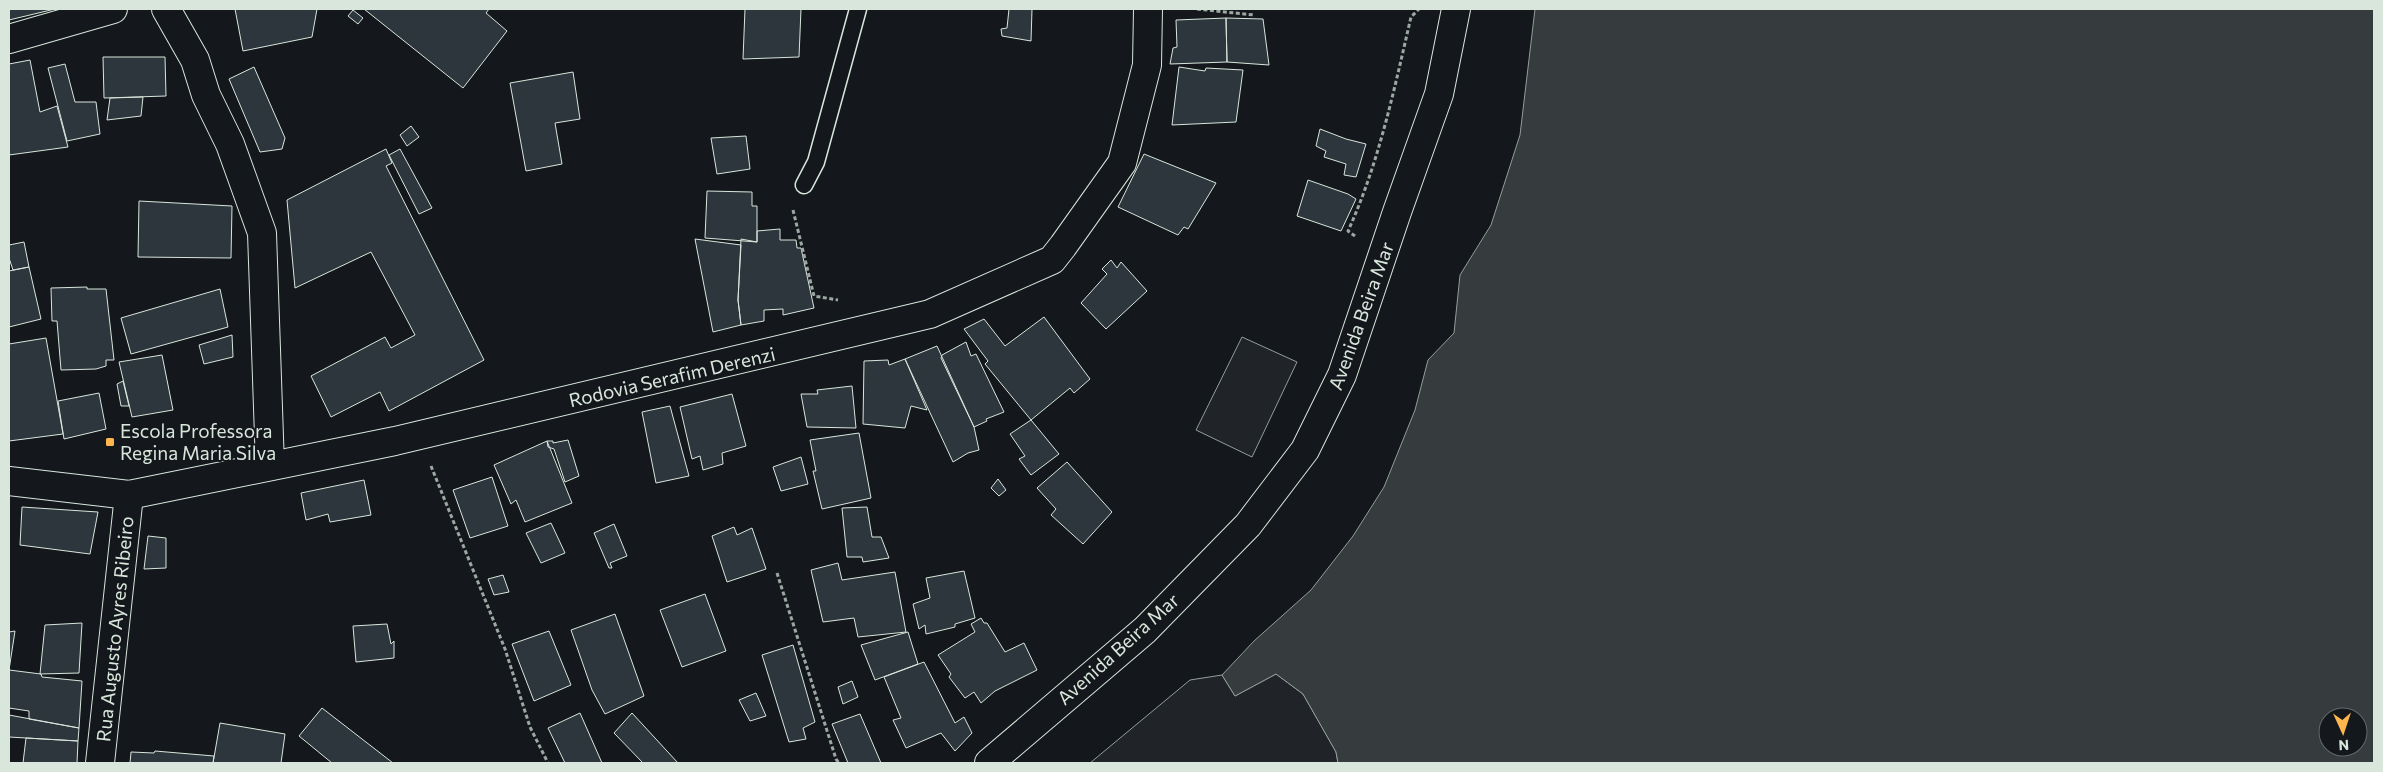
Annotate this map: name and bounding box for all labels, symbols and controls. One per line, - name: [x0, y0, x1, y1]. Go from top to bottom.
- street label: Avenida Beira Mar: [1323, 238, 1398, 393]
- street label: Rodovia Serafim Derenzi: [566, 342, 777, 411]
- place label: Escola Professora Regina Maria Silva: [120, 419, 276, 464]
- marker: Escola Professora Regina Maria Silva: [104, 436, 116, 448]
- street label: Rua Augusto Ayres Ribeiro: [91, 515, 138, 743]
- street label: Avenida Beira Mar: [1052, 588, 1184, 709]
- north arrow: [2318, 707, 2368, 757]
- text: N: [2338, 737, 2349, 754]

